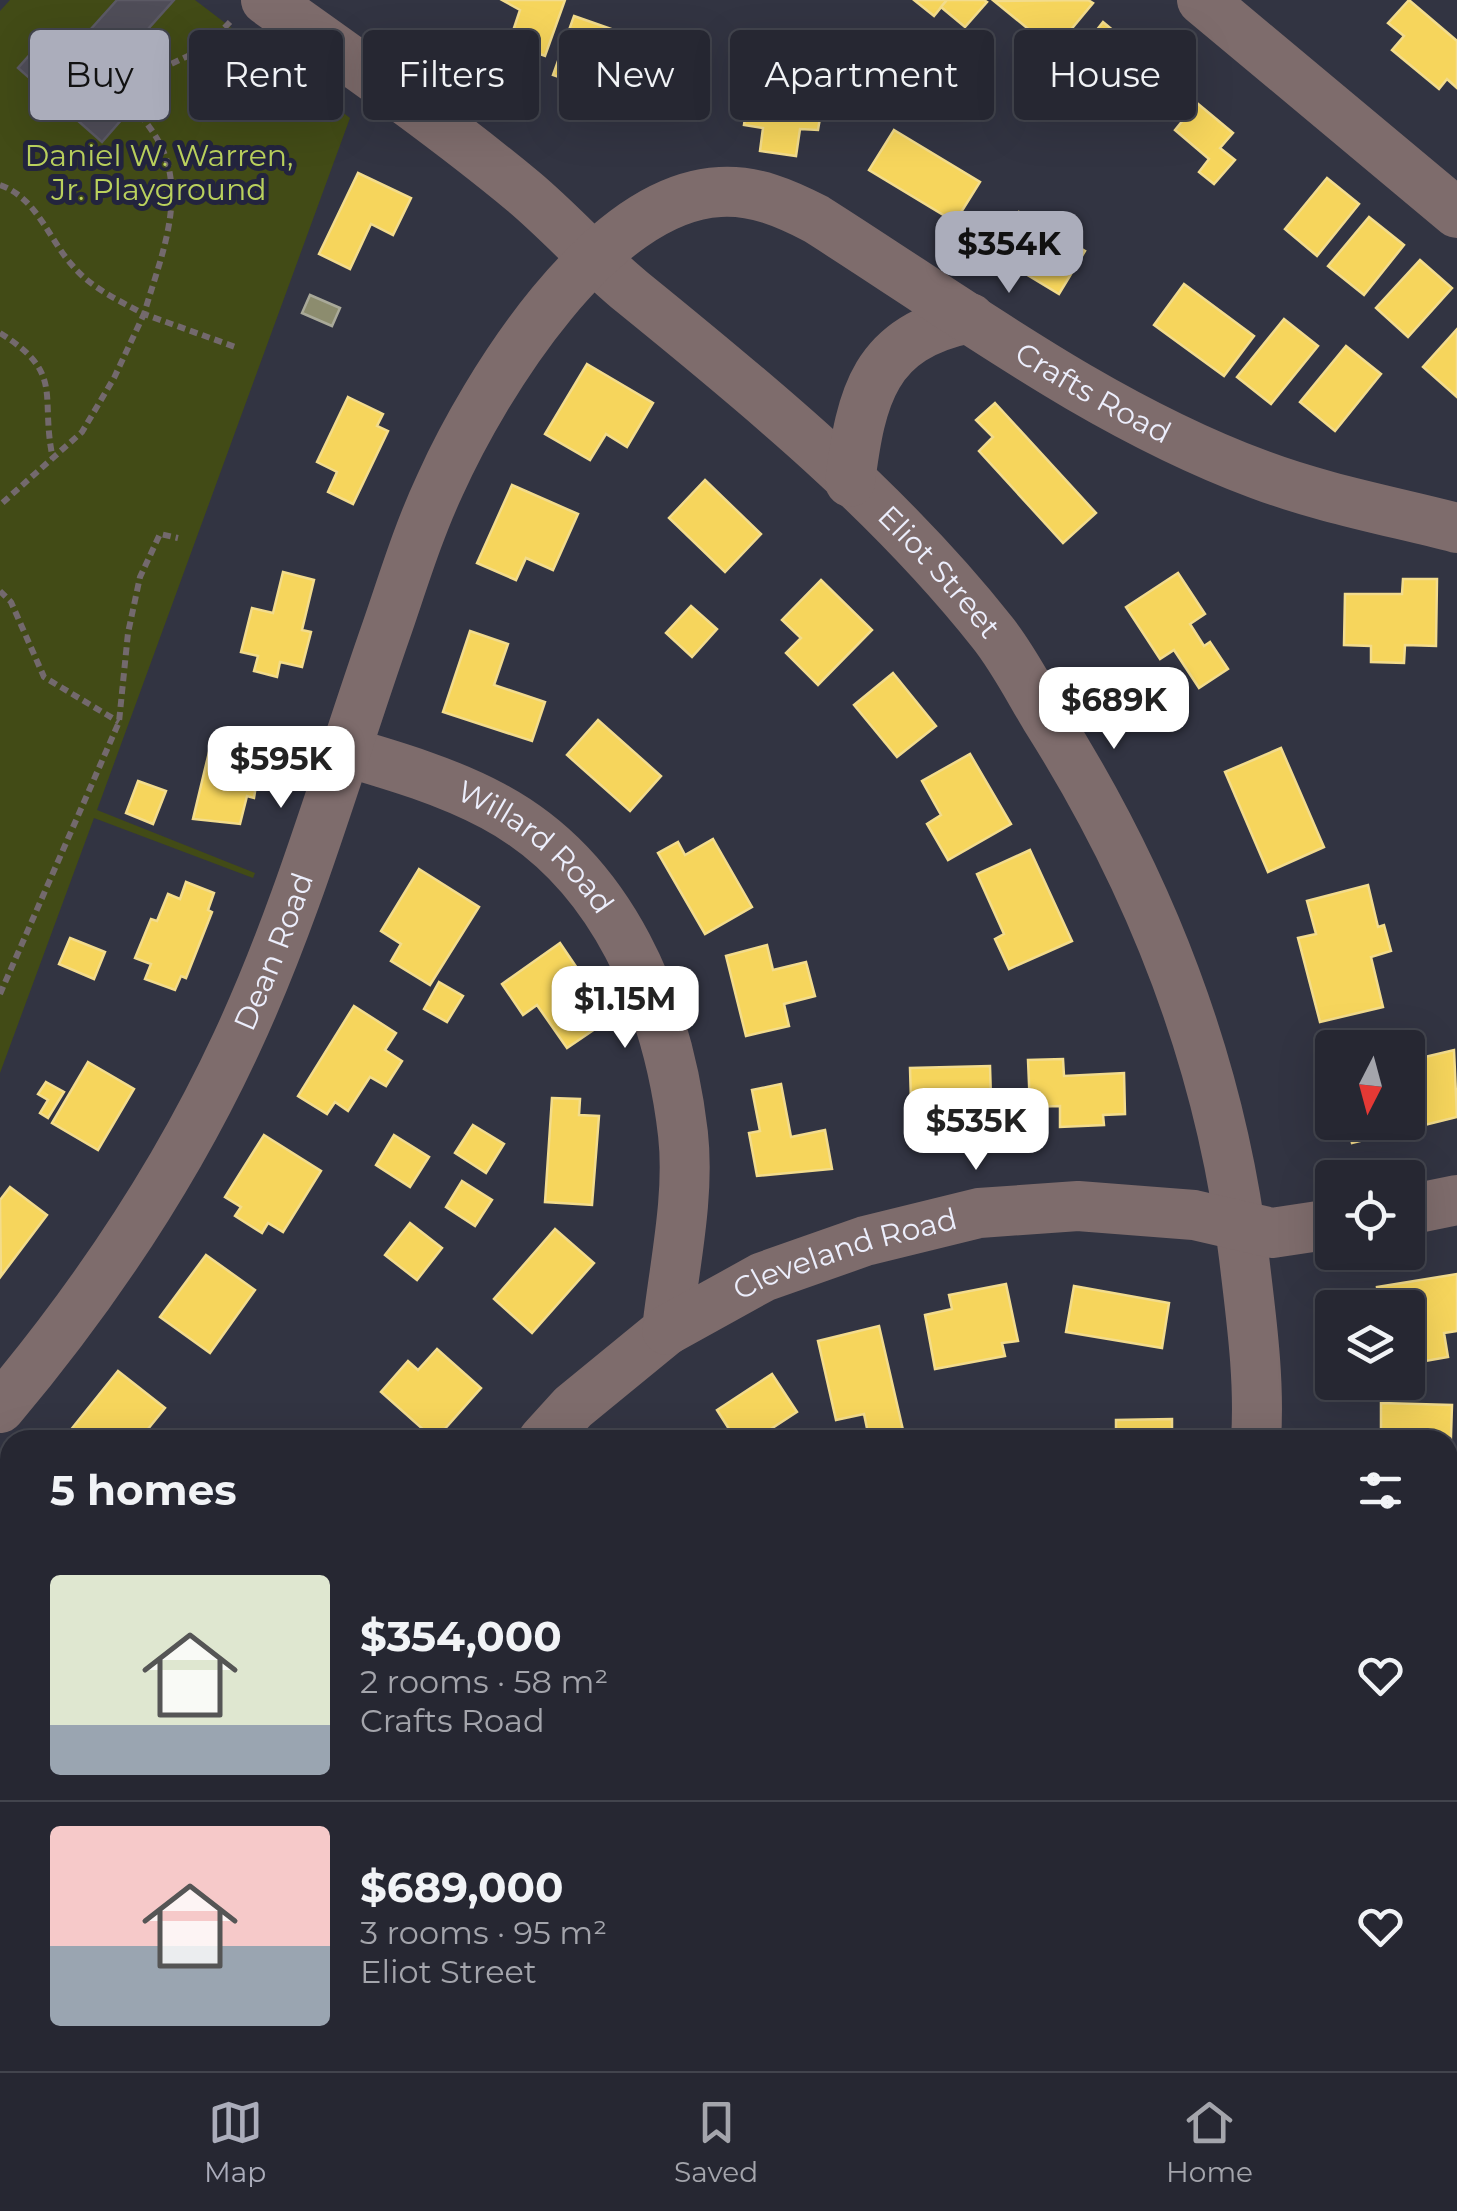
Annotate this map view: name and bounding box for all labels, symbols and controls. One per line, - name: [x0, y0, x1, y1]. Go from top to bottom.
- chip: Buy: [30, 30, 169, 120]
- chip: Rent: [189, 30, 343, 120]
- chip: Filters: [363, 30, 539, 120]
- chip: New: [559, 30, 710, 120]
- chip: Apartment: [730, 30, 994, 120]
- chip: House: [1014, 30, 1196, 120]
- park label: Daniel W. Warren, Jr. Playground: [25, 137, 293, 208]
- pin: $354K: [939, 211, 1079, 296]
- text: $354K: [957, 224, 1061, 263]
- street label: Crafts Road: [1008, 334, 1177, 452]
- street label: Eliot Street: [870, 497, 1009, 645]
- pin: $689K: [1044, 667, 1184, 752]
- text: $689K: [1061, 680, 1167, 719]
- pin: $595K: [211, 726, 351, 811]
- text: $595K: [230, 739, 332, 778]
- street label: Willard Road: [451, 772, 622, 921]
- street label: Dean Road: [226, 868, 321, 1036]
- pin: $1.15M: [544, 966, 706, 1051]
- text: $1.15M: [574, 979, 676, 1018]
- north arrow: [1315, 1030, 1425, 1140]
- map controls: [1315, 1030, 1425, 1400]
- pin: $535K: [906, 1088, 1046, 1173]
- text: $535K: [926, 1101, 1026, 1140]
- button: locate: [1315, 1160, 1425, 1270]
- street label: Cleveland Road: [726, 1200, 961, 1308]
- button: layers: [1315, 1290, 1425, 1400]
- icon: filters: [1353, 1463, 1408, 1518]
- text: 5 homes: [50, 1464, 237, 1516]
- text: $354,000: [360, 1610, 562, 1662]
- icon: home: [130, 1615, 250, 1735]
- icon: heart: [1353, 1648, 1408, 1703]
- text: 2 rooms · 58 m²: [360, 1662, 608, 1701]
- text: Crafts Road: [360, 1701, 545, 1740]
- text: $689,000: [360, 1861, 563, 1913]
- icon: home: [130, 1866, 250, 1986]
- icon: heart: [1353, 1899, 1408, 1954]
- text: 3 rooms · 95 m²: [360, 1913, 607, 1952]
- text: Eliot Street: [360, 1952, 537, 1991]
- tab: Map: [204, 2095, 266, 2189]
- tab: Saved: [674, 2095, 758, 2189]
- tab: Home: [1166, 2095, 1253, 2189]

